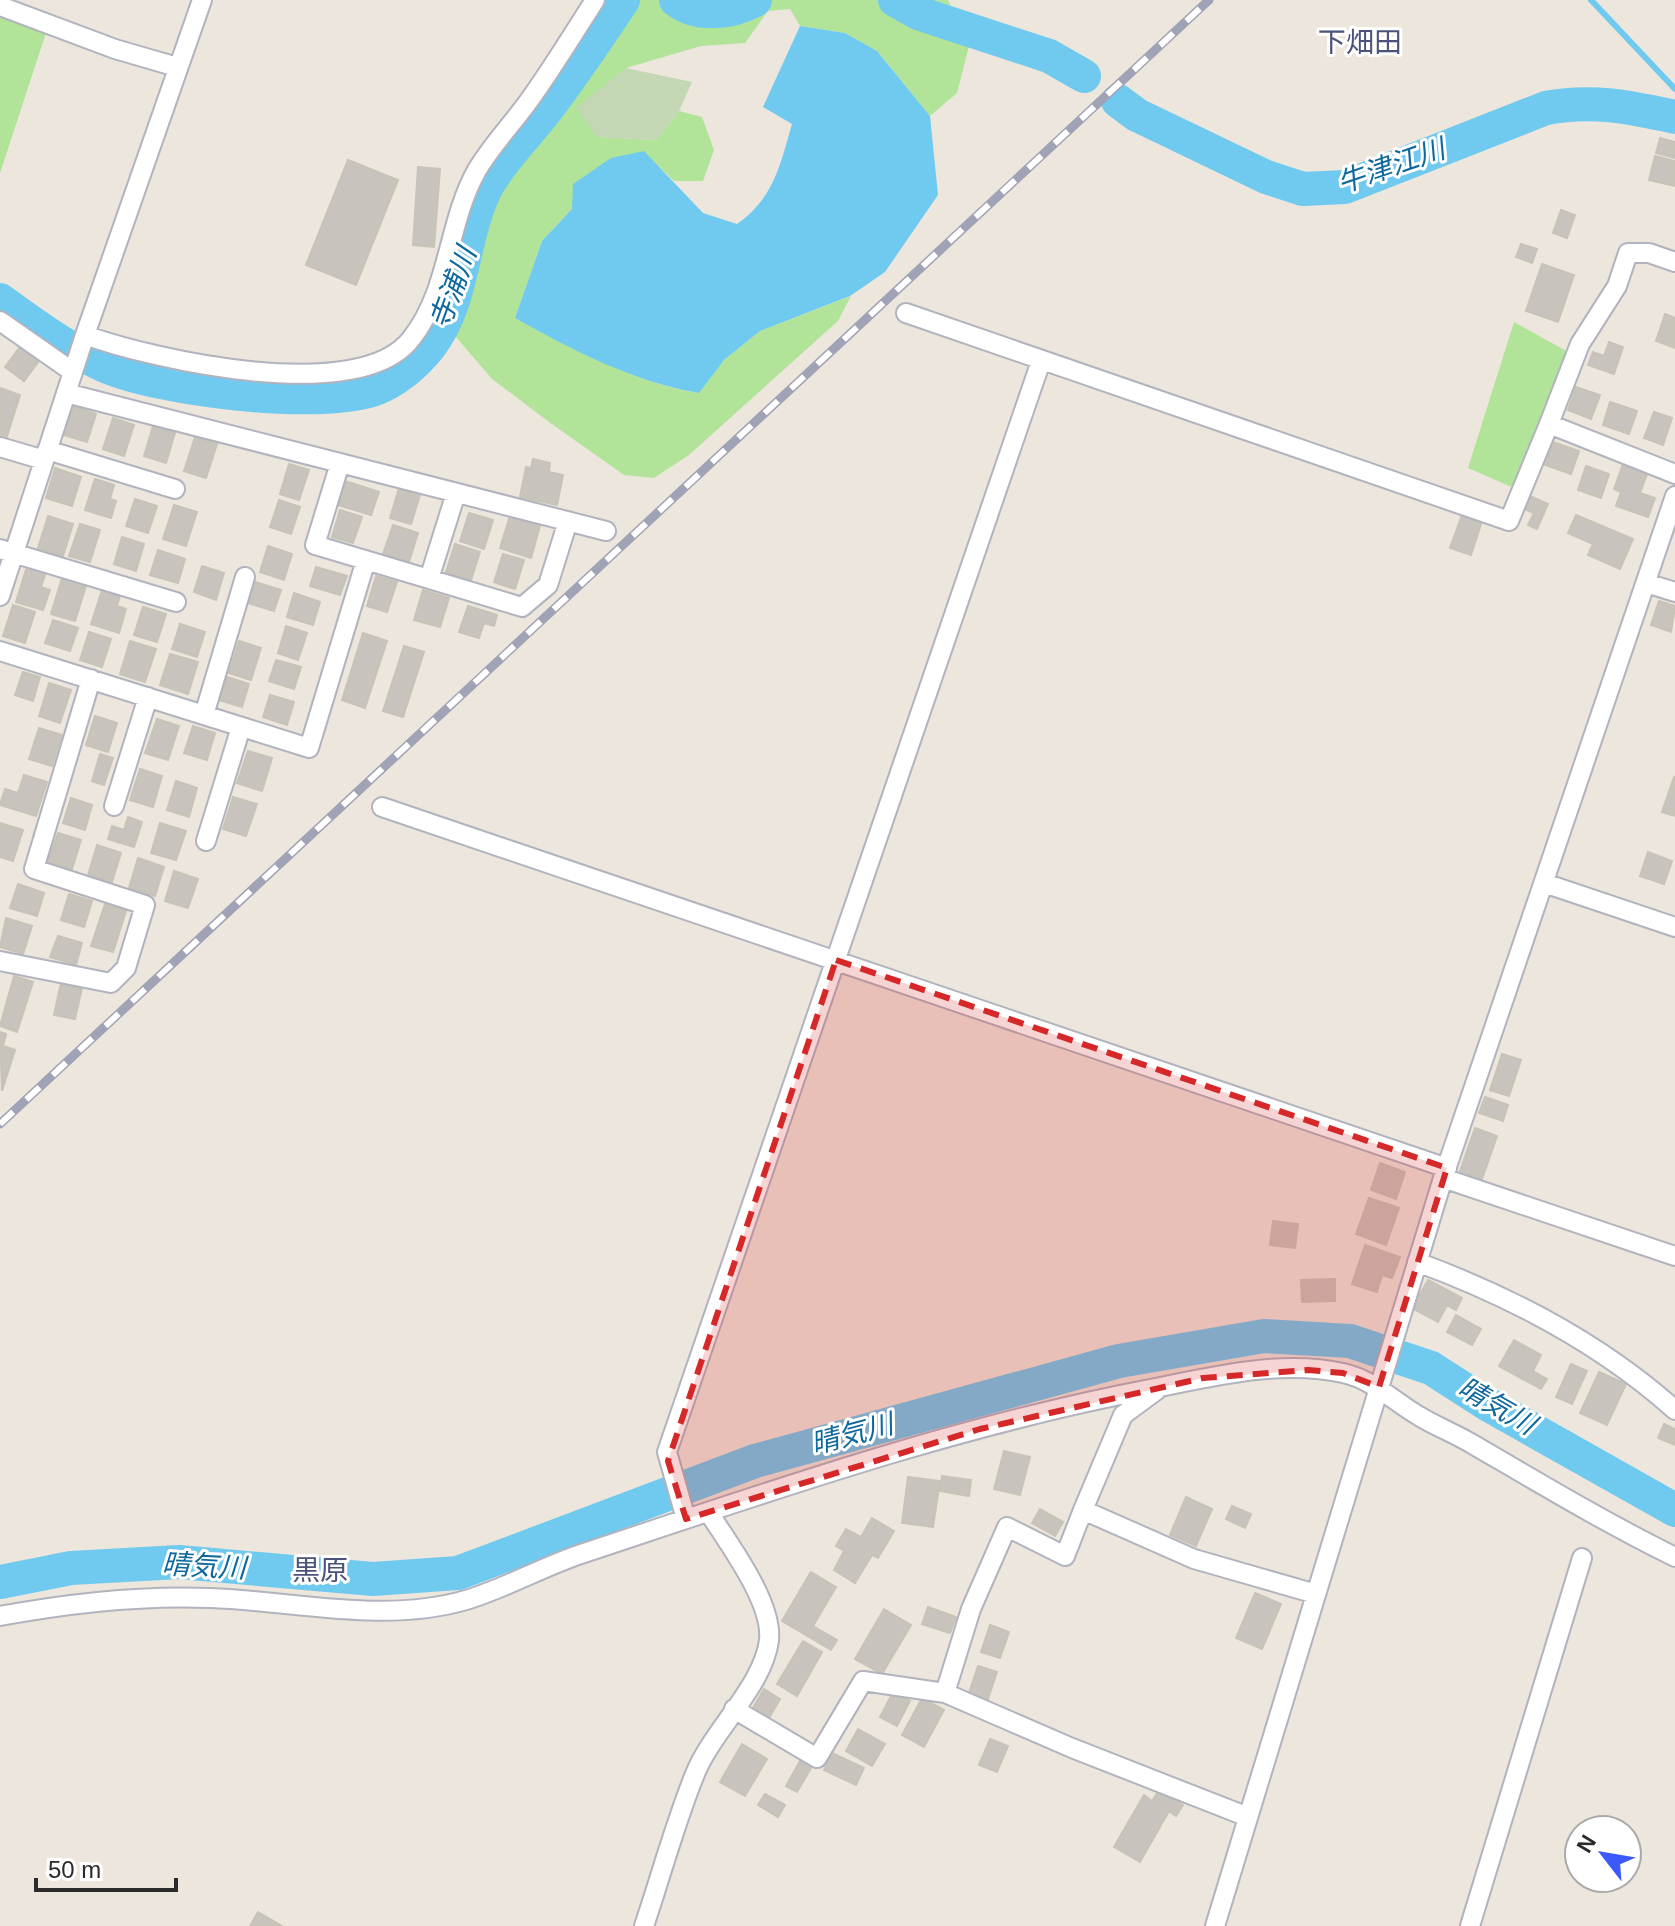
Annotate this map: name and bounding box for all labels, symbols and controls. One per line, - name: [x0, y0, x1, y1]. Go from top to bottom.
- district label: 下畑田: [1318, 27, 1402, 58]
- water label: 牛津江川: [1333, 132, 1452, 199]
- water label: 寺浦川: [424, 240, 483, 333]
- water label: 晴気川: [1453, 1372, 1544, 1442]
- water label: 晴気川: [807, 1407, 899, 1460]
- water label: 晴気川: [161, 1548, 250, 1584]
- district label: 黒原: [292, 1555, 348, 1586]
- north arrow: [1563, 1814, 1643, 1894]
- text: N: [1571, 1831, 1601, 1857]
- scale bar: [36, 1842, 176, 1892]
- text: 50 m: [48, 1856, 101, 1883]

